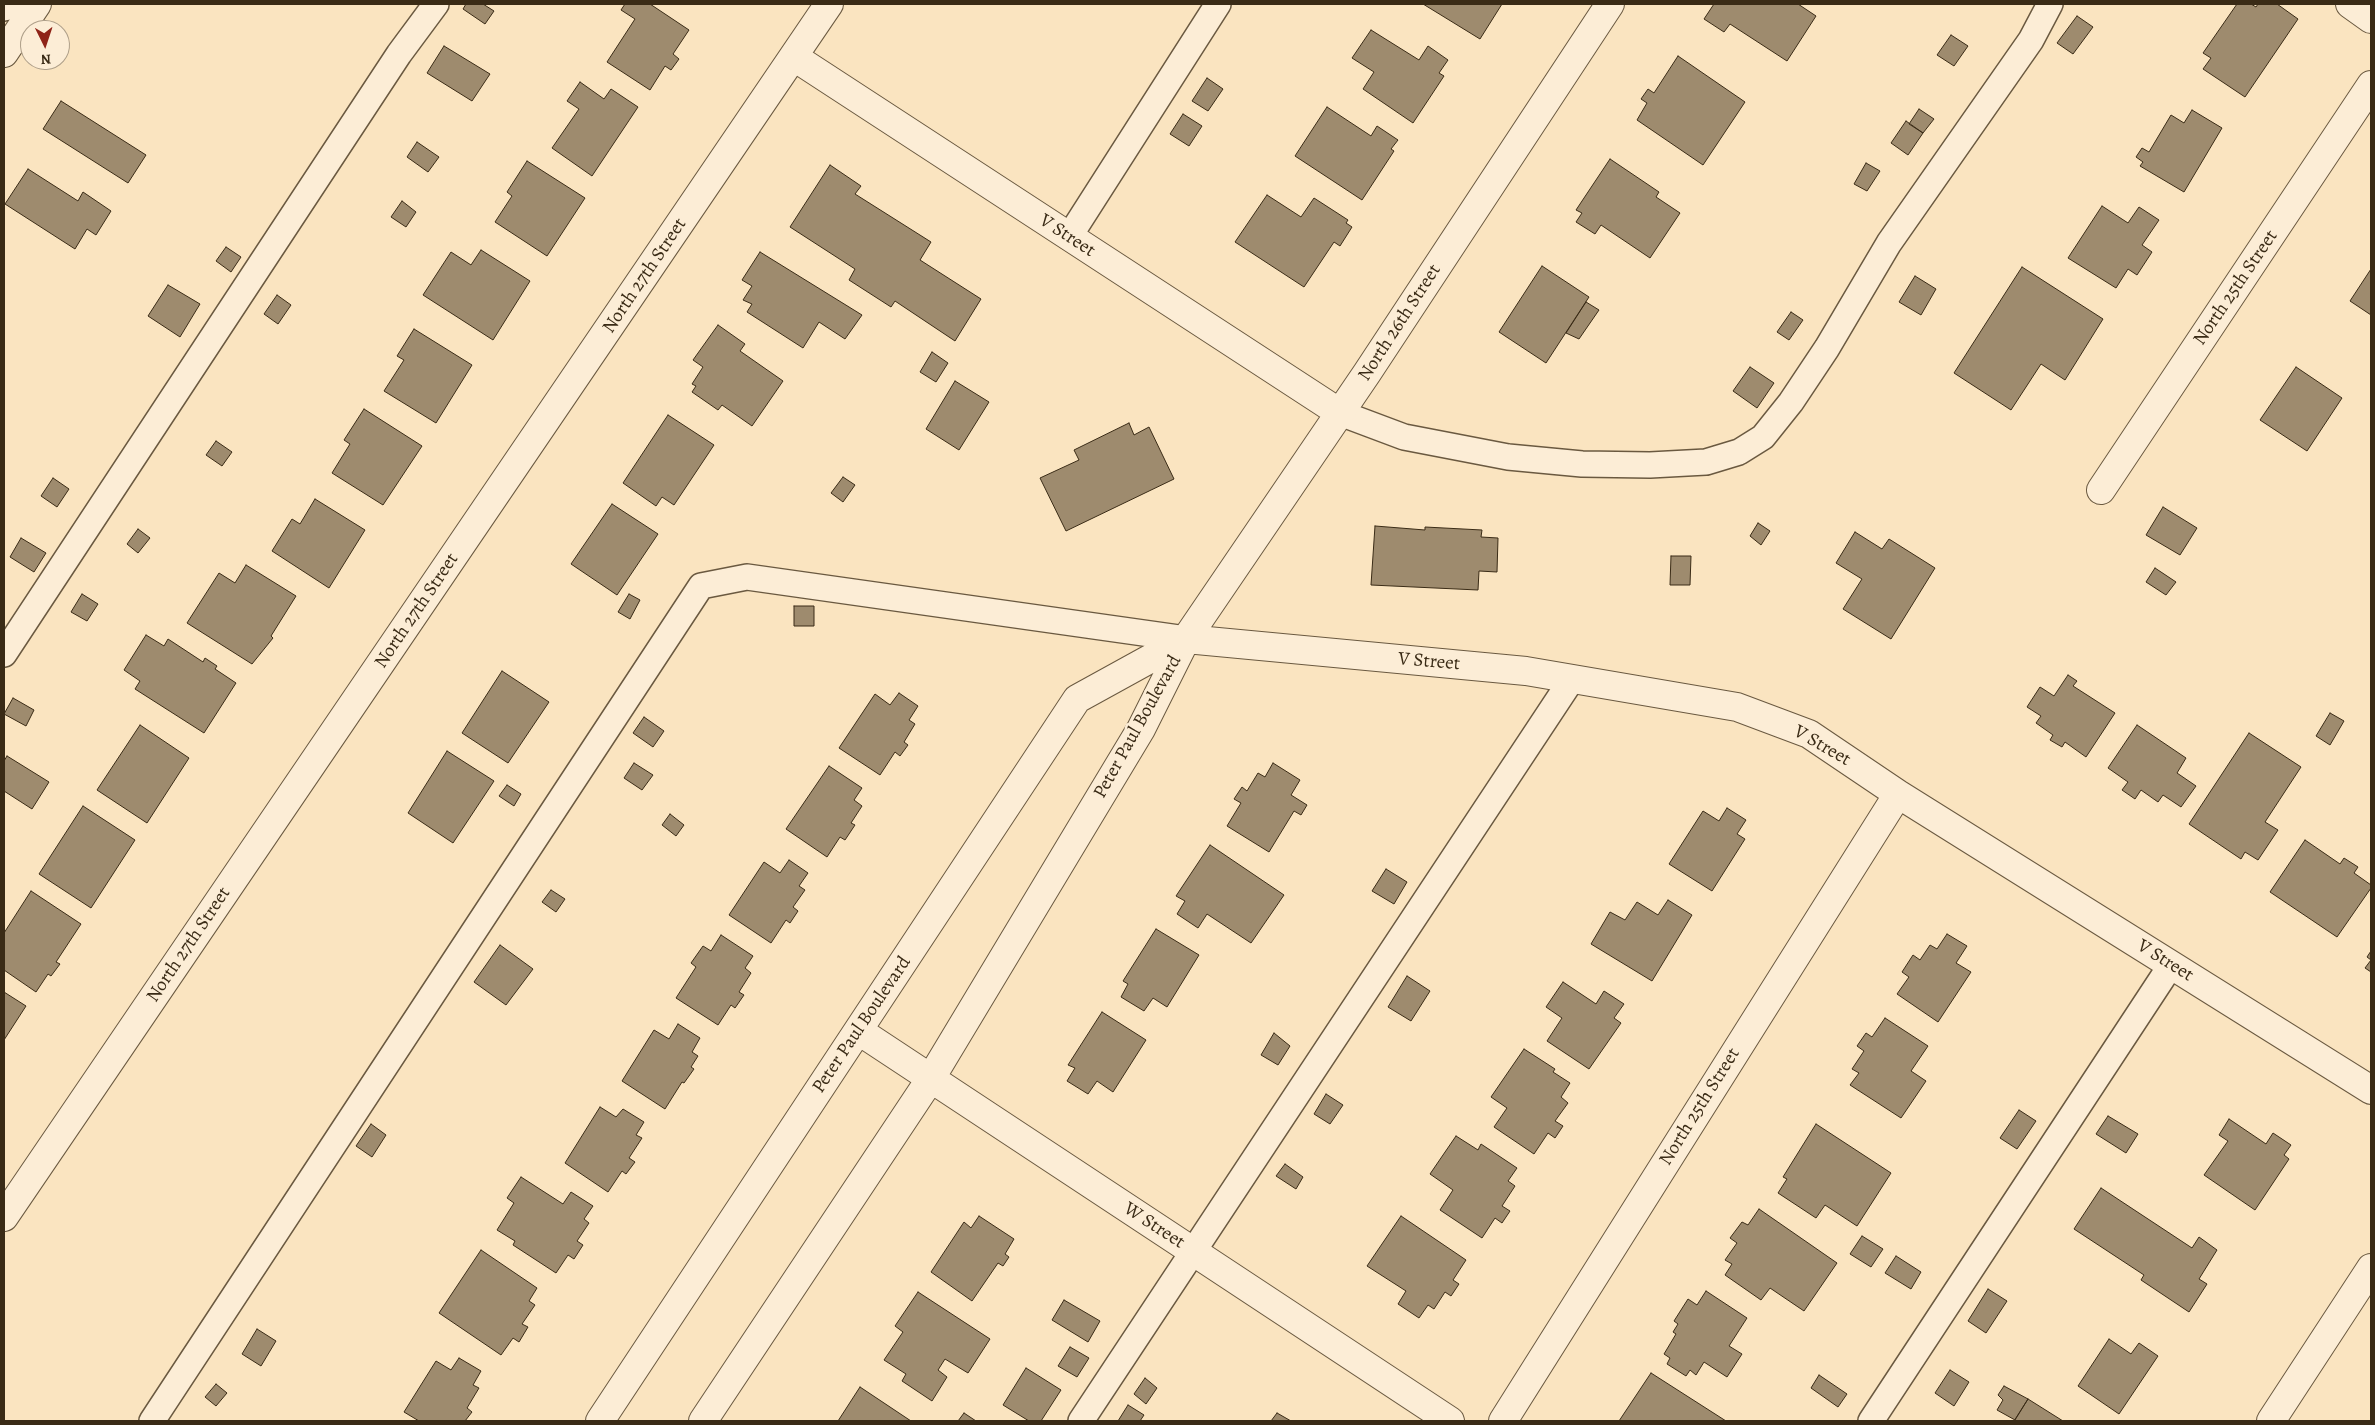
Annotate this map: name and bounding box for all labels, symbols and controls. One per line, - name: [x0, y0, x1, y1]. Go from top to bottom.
- north arrow: [20, 20, 70, 70]
- text: N: [40, 50, 52, 69]
- street label: V Street: [1035, 210, 1099, 262]
- street label: North 27th Street: [598, 214, 692, 338]
- street label: North 25th Street: [2189, 226, 2283, 350]
- street label: North 26th Street: [1354, 260, 1446, 386]
- street label: North 27th Street: [370, 549, 464, 673]
- street label: V Street: [1397, 648, 1461, 676]
- street label: Peter Paul Boulevard: [1089, 652, 1187, 802]
- street label: V Street: [1789, 721, 1855, 771]
- street label: North 27th Street: [142, 883, 236, 1007]
- street label: V Street: [2133, 935, 2197, 987]
- street label: Peter Paul Boulevard: [808, 952, 916, 1098]
- street label: North 25th Street: [1655, 1044, 1745, 1170]
- street label: W Street: [1119, 1198, 1189, 1254]

